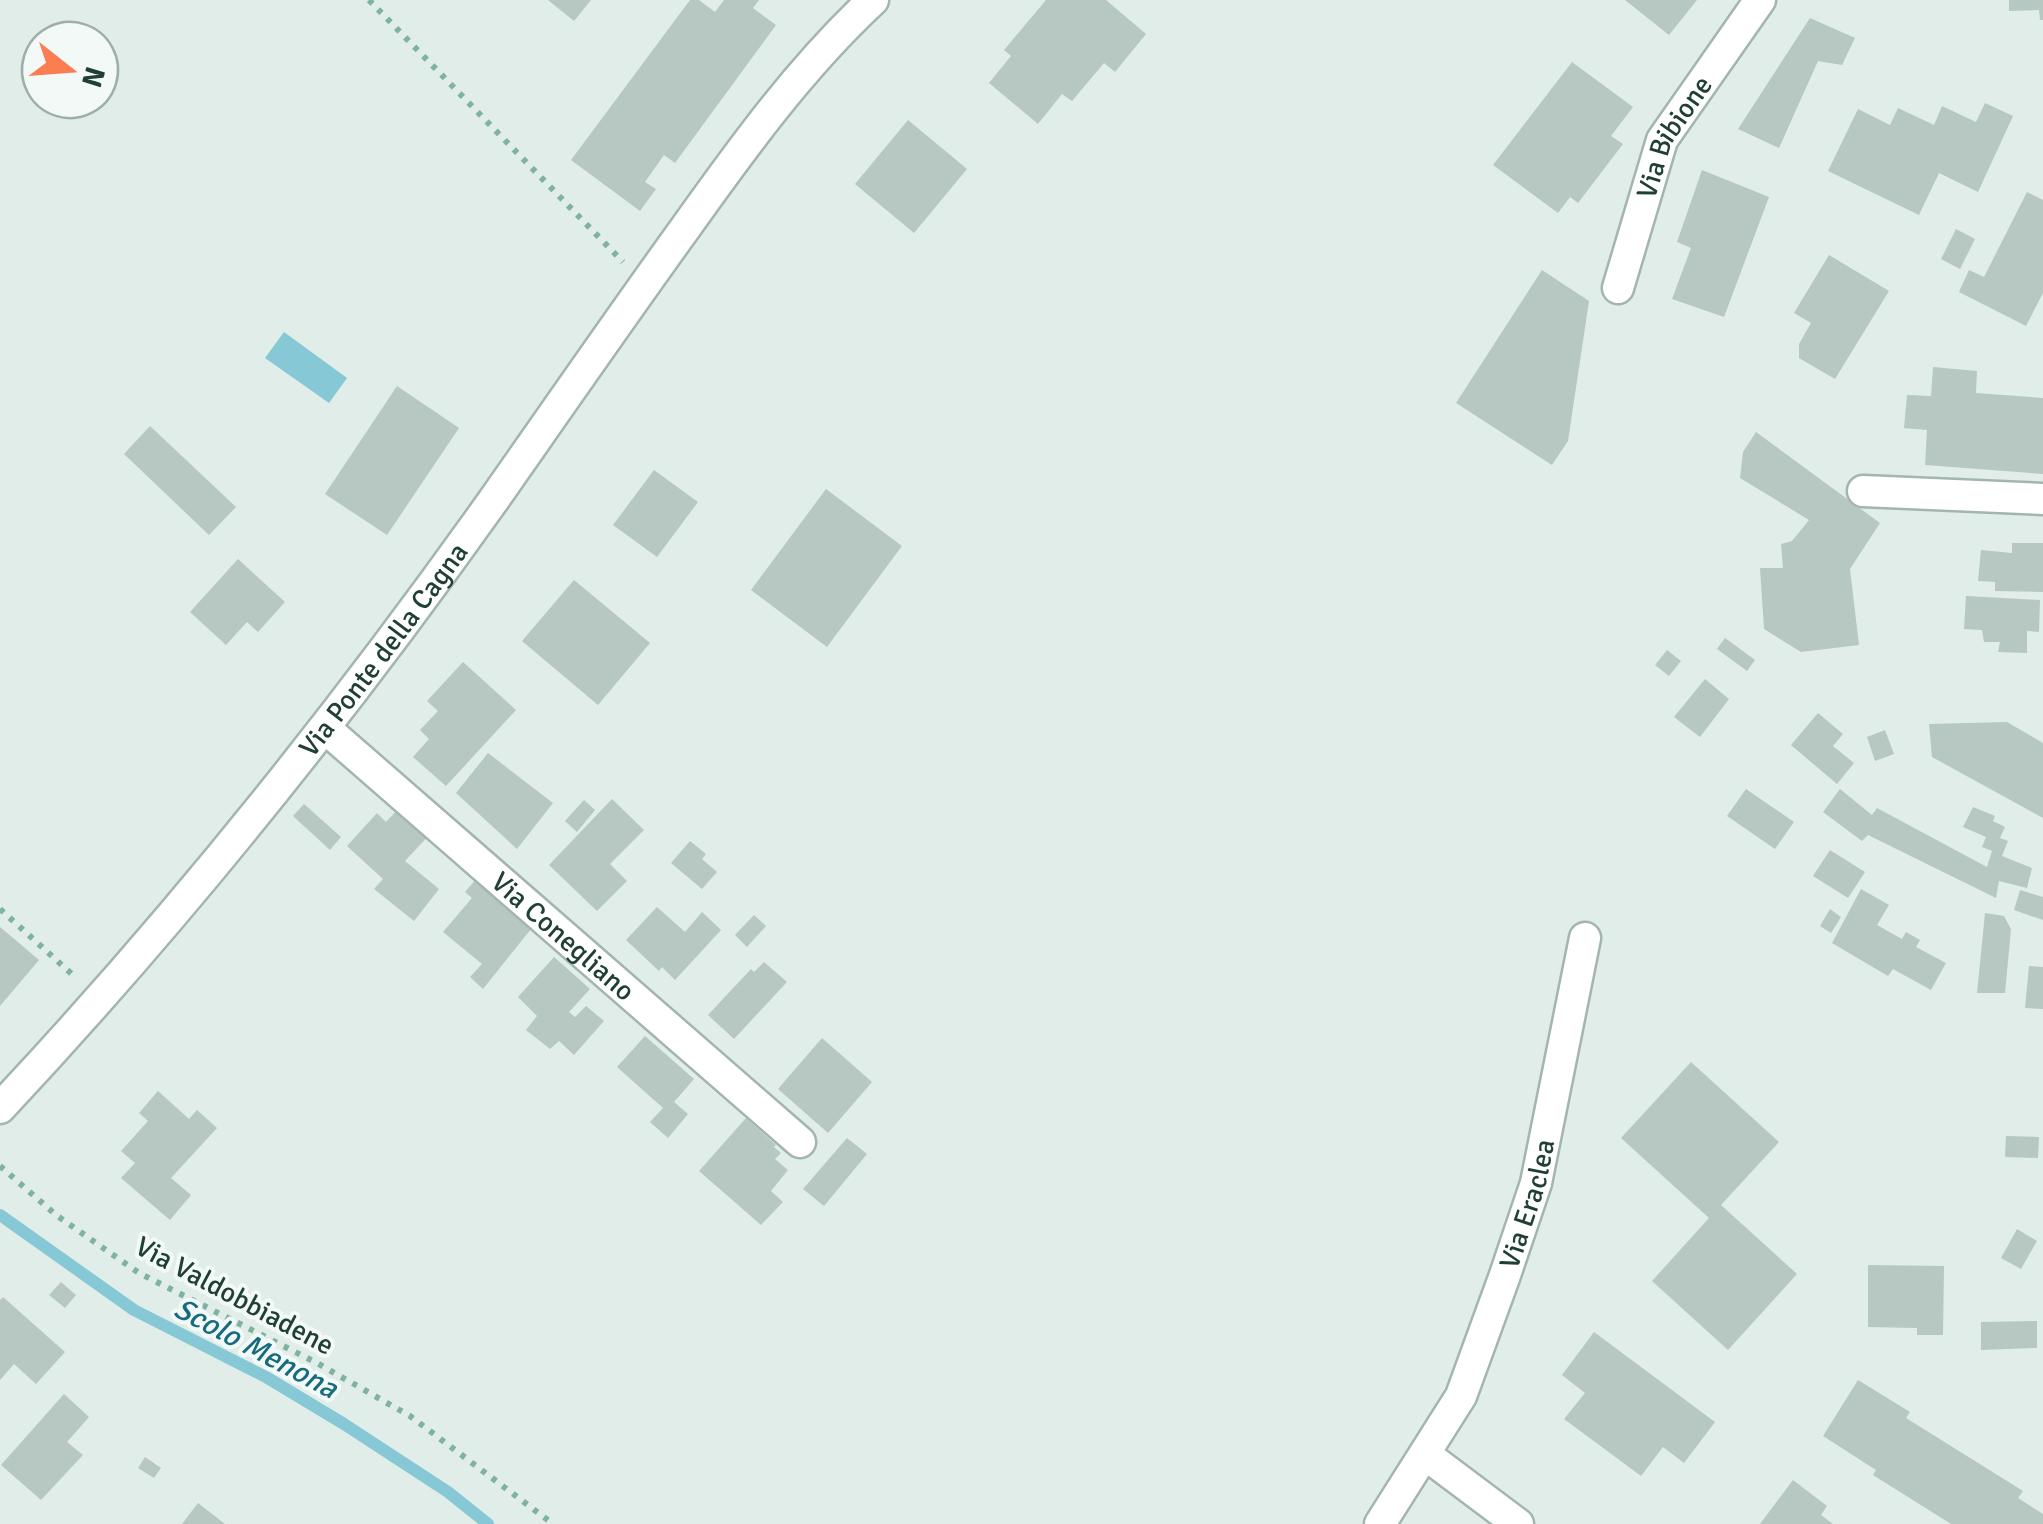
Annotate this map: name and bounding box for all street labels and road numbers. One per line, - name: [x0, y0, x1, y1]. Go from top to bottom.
- street label: Via Bibione: [1630, 69, 1720, 202]
- street label: Via Ponte della Cagna: [292, 536, 475, 764]
- street label: Via Conegliano: [484, 865, 642, 1008]
- street label: Via Eraclea: [1492, 1136, 1562, 1273]
- street label: Via Valdobbiadene: [129, 1229, 340, 1363]

